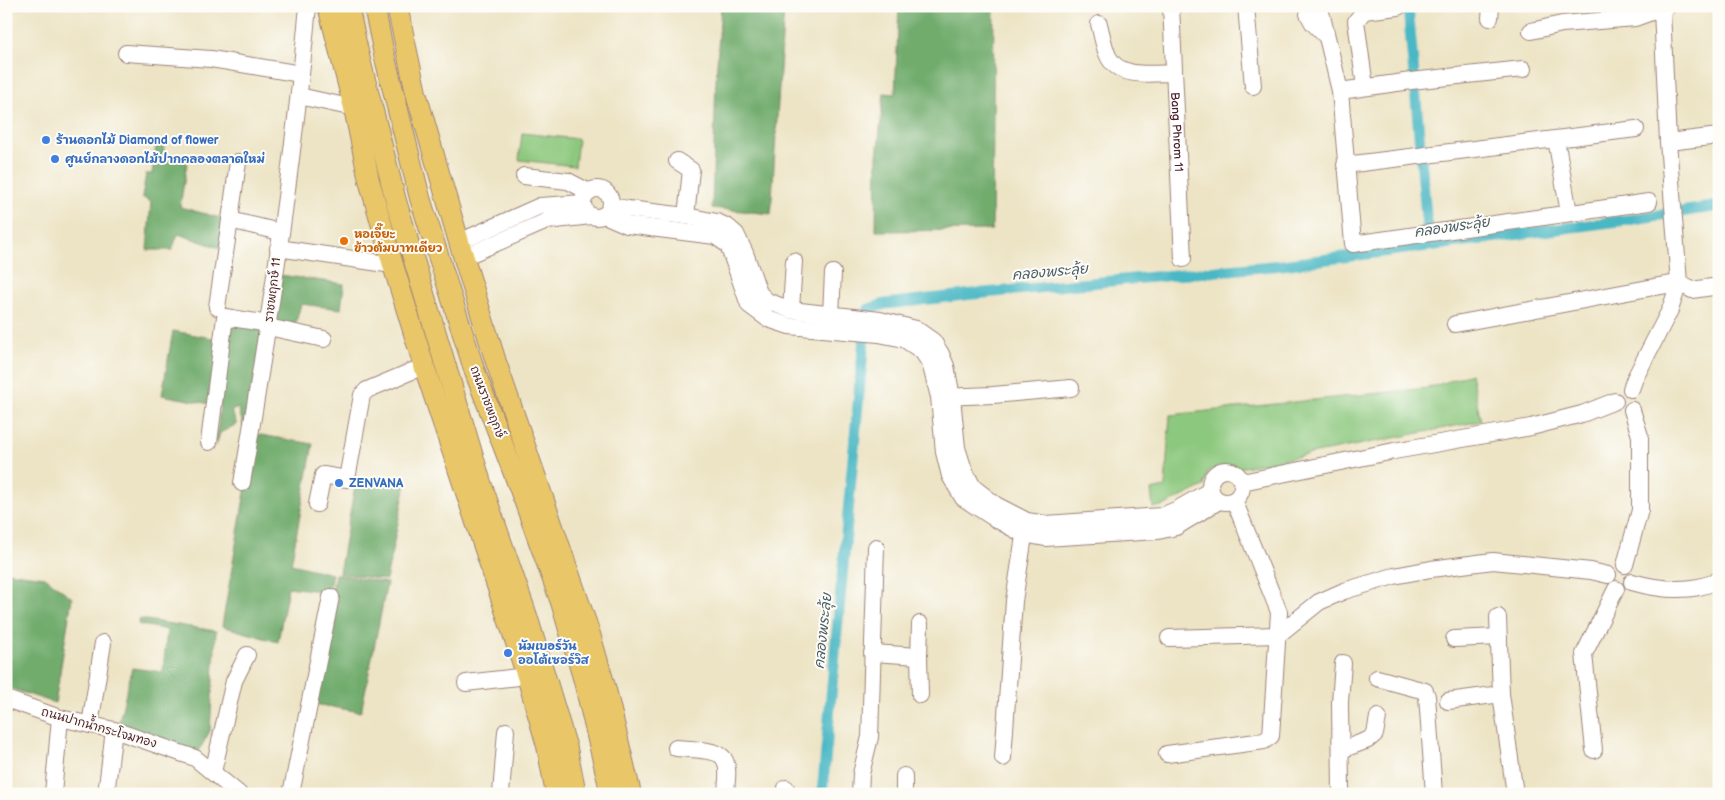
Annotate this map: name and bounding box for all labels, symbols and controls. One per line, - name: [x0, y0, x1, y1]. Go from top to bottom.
- street label: Bang Phrom 11: [1168, 92, 1186, 172]
- place label: ร้านดอกไม้ Diamond of flower: [56, 132, 219, 148]
- marker: ร้านดอกไม้ Diamond of flower: [40, 134, 52, 146]
- place label: ศูนย์กลางดอกไม้ปากคลองตลาดใหม่: [65, 151, 265, 168]
- marker: ศูนย์กลางดอกไม้ปากคลองตลาดใหม่: [49, 153, 61, 165]
- water label: คลองพระลุ้ย: [1413, 212, 1493, 243]
- place label: หอเจี๊ยะ ข้าวต้มบาทเดียว: [354, 223, 442, 256]
- marker: หอเจี๊ยะ ข้าวต้มบาทเดียว: [338, 235, 350, 247]
- street label: ราชพฤกษ์ 11: [261, 257, 284, 323]
- water label: คลองพระลุ้ย: [1011, 259, 1090, 286]
- street label: ถนนราชพฤกษ์: [466, 364, 509, 441]
- place label: ZENVANA: [349, 476, 404, 491]
- marker: ZENVANA: [333, 477, 345, 489]
- water label: คลองพระลุ้ย: [810, 590, 838, 670]
- place label: นัมเบอร์วัน ออโต้เซอร์วิส: [518, 638, 590, 668]
- marker: นัมเบอร์วัน ออโต้เซอร์วิส: [502, 647, 514, 659]
- street label: ถนนปากน้ำกระโจมทอง: [39, 700, 160, 752]

